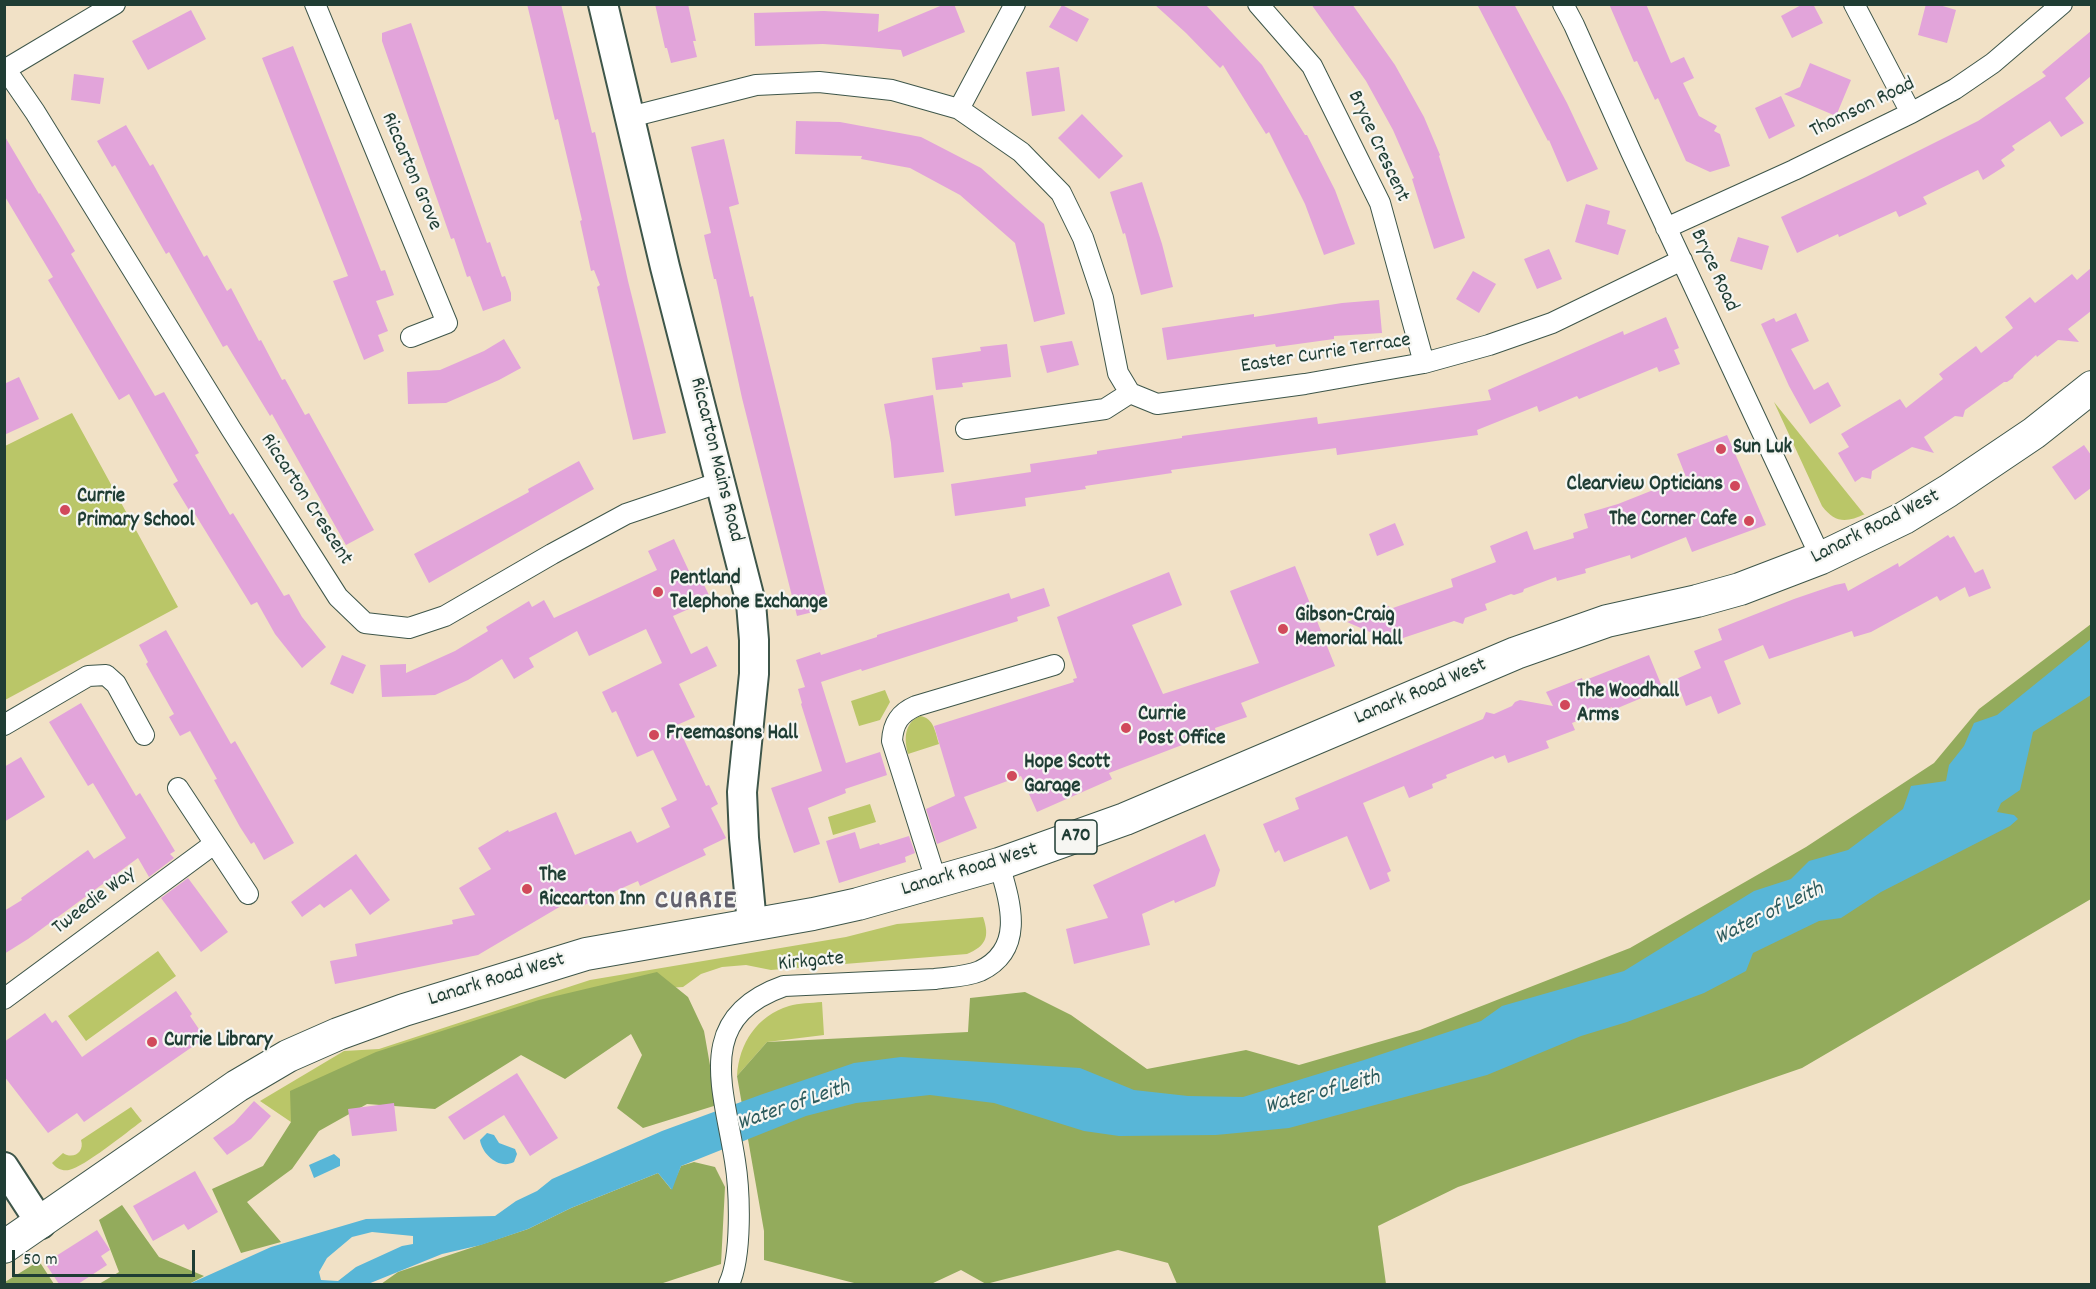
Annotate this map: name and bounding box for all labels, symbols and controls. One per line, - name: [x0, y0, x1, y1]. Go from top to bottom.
- street label: Thomson Road: [1806, 73, 1920, 145]
- street label: Bryce Crescent: [1340, 87, 1414, 207]
- street label: Riccarton Grove: [374, 109, 446, 235]
- street label: Bryce Road: [1683, 226, 1743, 316]
- street label: Easter Currie Terrace: [1239, 329, 1413, 381]
- street label: Riccarton Mains Road: [682, 375, 748, 545]
- street label: Riccarton Crescent: [253, 430, 357, 570]
- place label: Sun Luk: [1733, 436, 1792, 462]
- marker: Sun Luk: [1714, 442, 1728, 456]
- place label: Clearview Opticians: [1567, 473, 1723, 499]
- marker: Clearview Opticians: [1728, 479, 1742, 493]
- place label: Currie Primary School: [77, 485, 195, 535]
- street label: Lanark Road West: [1807, 485, 1945, 571]
- marker: Currie Primary School: [58, 503, 72, 517]
- place label: The Corner Cafe: [1609, 508, 1737, 534]
- marker: The Corner Cafe: [1742, 514, 1756, 528]
- place label: Pentland Telephone Exchange: [670, 567, 828, 617]
- marker: Pentland Telephone Exchange: [651, 585, 665, 599]
- place label: Gibson-Craig Memorial Hall: [1295, 604, 1402, 654]
- marker: Gibson-Craig Memorial Hall: [1276, 622, 1290, 636]
- street label: Lanark Road West: [1351, 654, 1491, 732]
- place label: The Woodhall Arms: [1577, 680, 1679, 730]
- marker: The Woodhall Arms: [1558, 698, 1572, 712]
- place label: Currie Post Office: [1138, 703, 1225, 753]
- marker: Currie Post Office: [1119, 721, 1133, 735]
- place label: Freemasons Hall: [666, 722, 798, 748]
- marker: Freemasons Hall: [647, 728, 661, 742]
- place label: Hope Scott Garage: [1024, 751, 1110, 801]
- marker: Hope Scott Garage: [1005, 769, 1019, 783]
- road number: A70: [1055, 820, 1097, 854]
- street label: Lanark Road West: [899, 838, 1041, 904]
- street label: Tweedie Way: [48, 862, 142, 942]
- place label: The Riccarton Inn: [539, 864, 645, 914]
- water label: Water of Leith: [1711, 877, 1829, 953]
- marker: The Riccarton Inn: [520, 882, 534, 896]
- district label: CURRIE: [655, 887, 737, 919]
- street label: Lanark Road West: [426, 948, 568, 1014]
- street label: Kirkgate: [777, 948, 845, 978]
- place label: Currie Library: [164, 1029, 272, 1055]
- marker: Currie Library: [145, 1035, 159, 1049]
- water label: Water of Leith: [1263, 1066, 1383, 1122]
- water label: Water of Leith: [734, 1075, 854, 1139]
- scale bar: [15, 1238, 198, 1276]
- text: 50 m: [23, 1248, 58, 1273]

